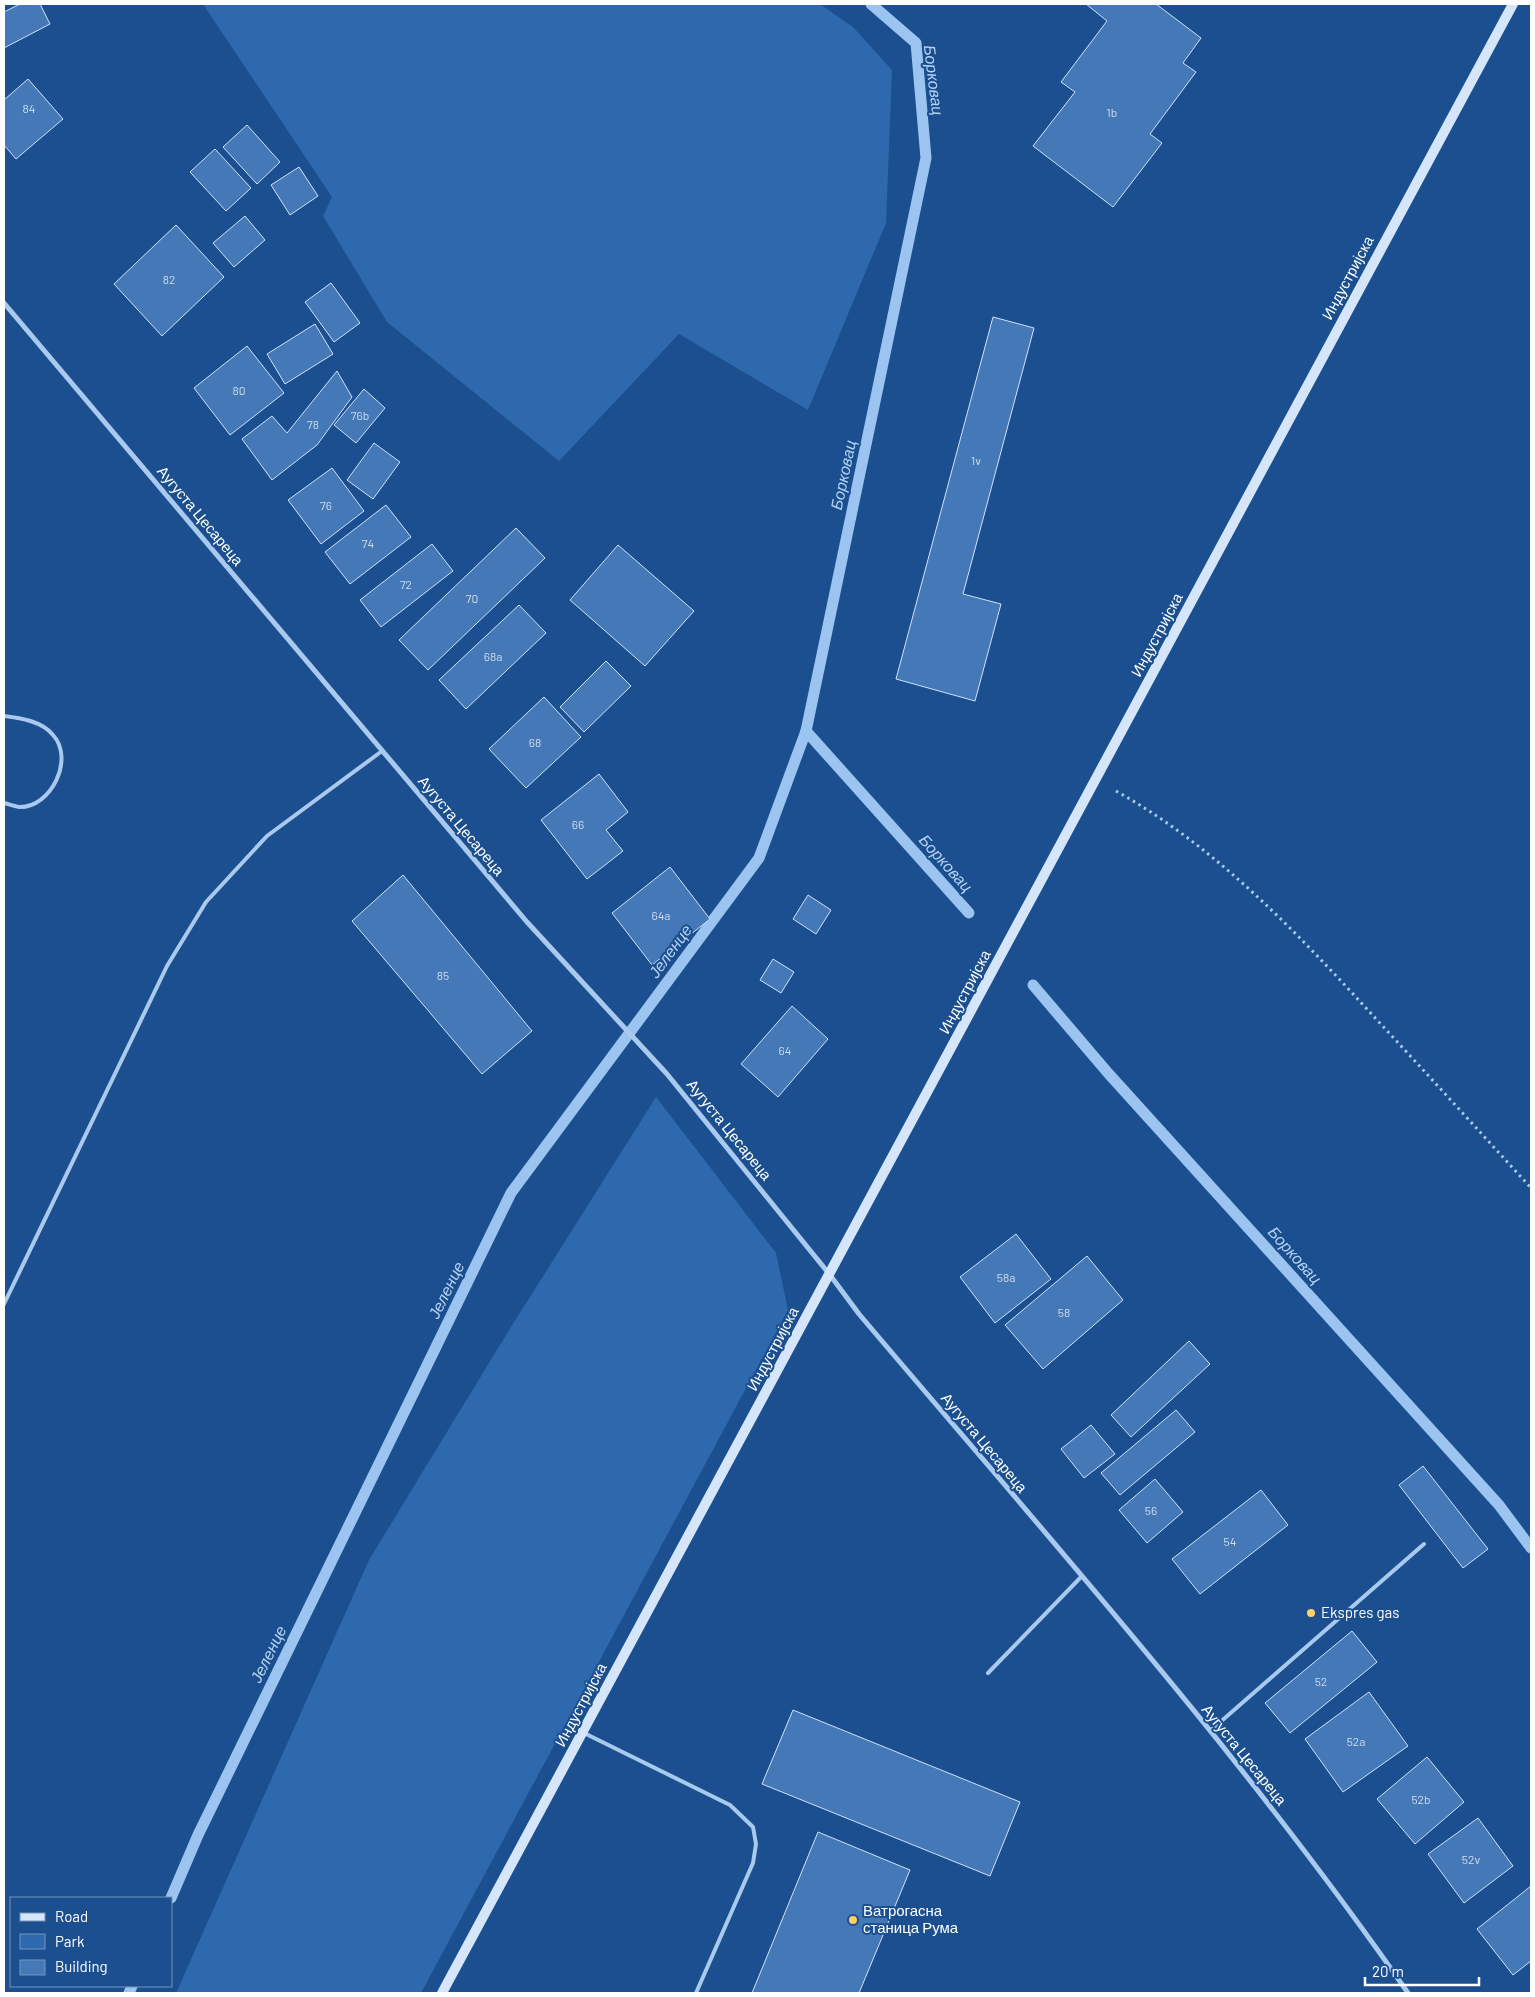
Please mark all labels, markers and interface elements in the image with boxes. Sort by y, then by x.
water label: Борковац [921,44,948,116]
house number: 84 [23,101,35,115]
house number: 1b [1107,105,1117,119]
street label: Индустријска [1318,232,1377,323]
house number: 82 [163,272,175,286]
house number: 80 [232,383,246,397]
house number: 76b [351,408,369,422]
house number: 78 [307,417,319,431]
water label: Борковац [826,438,859,511]
house number: 1v [971,453,981,467]
street label: Аугуста Цесареца [154,462,248,569]
house number: 76 [320,498,332,512]
house number: 74 [362,536,374,550]
house number: 72 [400,577,412,591]
street label: Индустријска [1127,589,1186,680]
house number: 70 [466,591,478,605]
house number: 68a [484,649,502,663]
house number: 68 [529,735,541,749]
street label: Аугуста Цесареца [415,772,509,879]
house number: 66 [572,817,584,831]
water label: Борковац [916,830,977,895]
house number: 64a [652,908,670,922]
water label: Јеленце [643,920,695,982]
street label: Индустријска [935,946,994,1037]
house number: 85 [437,968,449,982]
house number: 64 [779,1043,791,1057]
street label: Аугуста Цесареца [684,1075,776,1184]
water label: Борковац [1265,1222,1326,1287]
water label: Јеленце [423,1258,468,1322]
house number: 58a [997,1270,1015,1284]
street label: Индустријска [743,1303,802,1394]
house number: 58 [1058,1305,1070,1319]
street label: Аугуста Цесареца [938,1389,1032,1496]
house number: 56 [1145,1503,1157,1517]
house number: 54 [1224,1534,1236,1548]
place label: Ekspres gas [1321,1603,1399,1621]
marker: Ekspres gas [1305,1607,1317,1619]
water label: Јеленце [245,1622,290,1686]
street label: Индустријска [551,1659,610,1750]
house number: 52 [1315,1674,1327,1688]
street label: Аугуста Цесареца [1199,1700,1291,1809]
house number: 52a [1347,1734,1365,1748]
house number: 52b [1411,1792,1431,1806]
house number: 52v [1462,1852,1480,1866]
legend [10,1897,172,1987]
place label: Ватрогасна станица Рума [863,1901,959,1936]
text: Road [55,1907,88,1925]
marker: Ватрогасна станица Рума [847,1914,859,1926]
text: Park [55,1932,85,1950]
scale bar [1365,1954,1479,1986]
text: Building [55,1957,108,1975]
text: 20 m [1372,1962,1404,1980]

